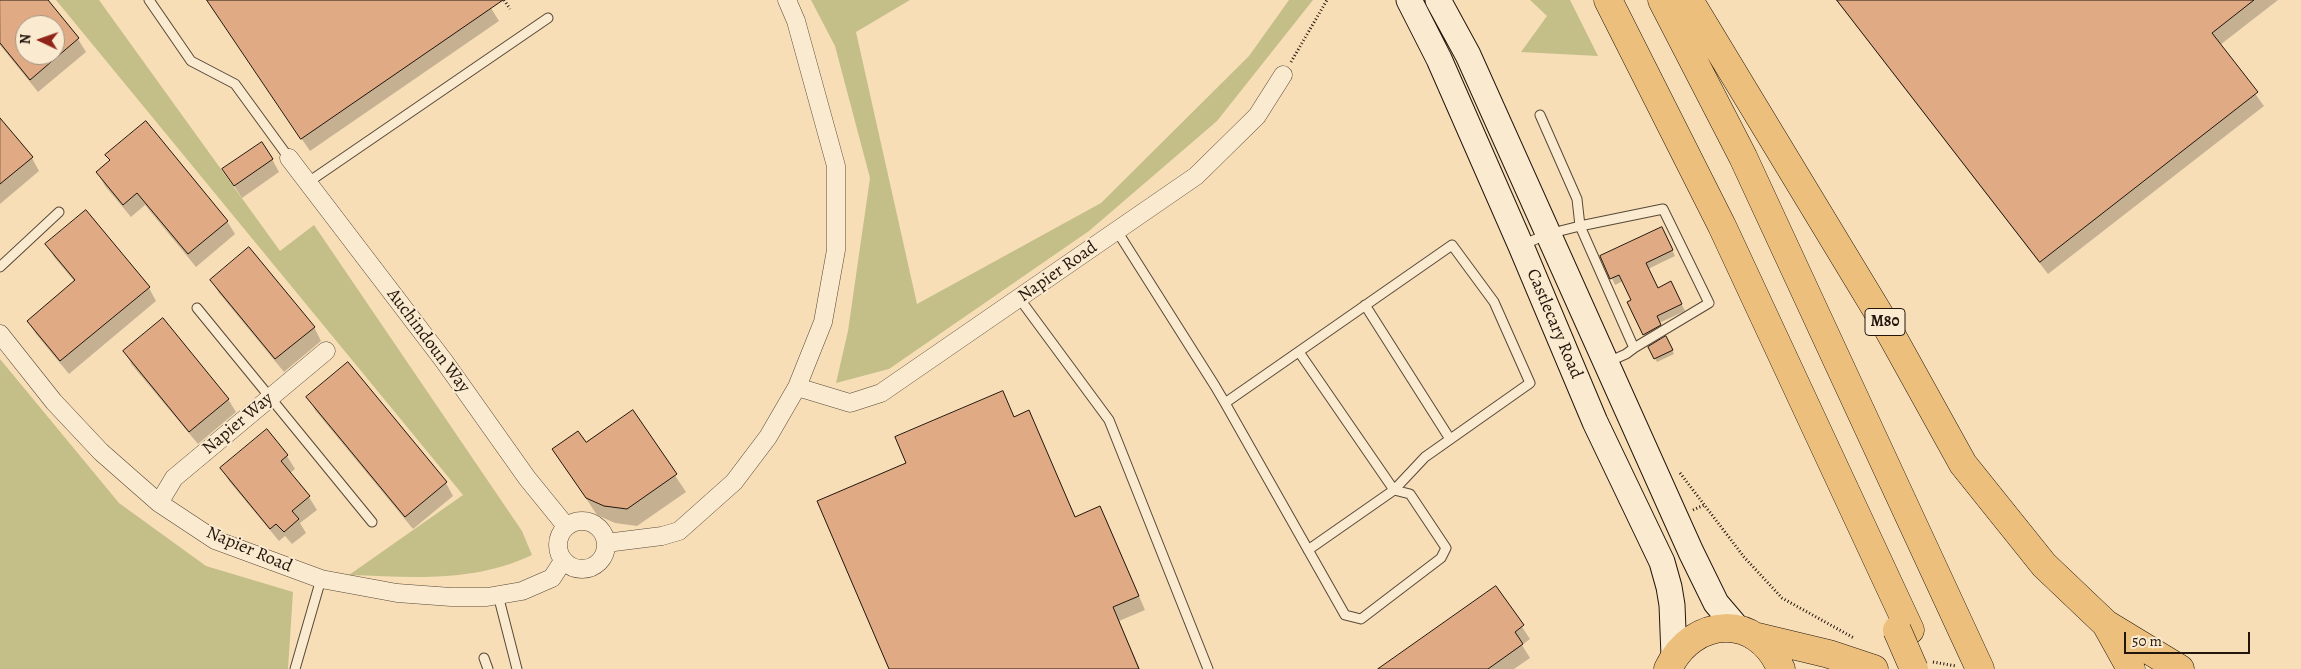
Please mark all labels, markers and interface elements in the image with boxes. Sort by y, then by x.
north arrow [15,15,65,65]
text: N [16,34,35,45]
street label: Napier Road [1014,237,1102,307]
street label: Castlecary Road [1521,266,1587,382]
street label: Auchindoun Way [382,284,474,398]
road number: M80 [1865,308,1905,336]
street label: Napier Way [198,388,278,460]
street label: Napier Road [203,522,295,578]
scale bar [2126,622,2252,654]
text: 50 m [2132,631,2162,651]

